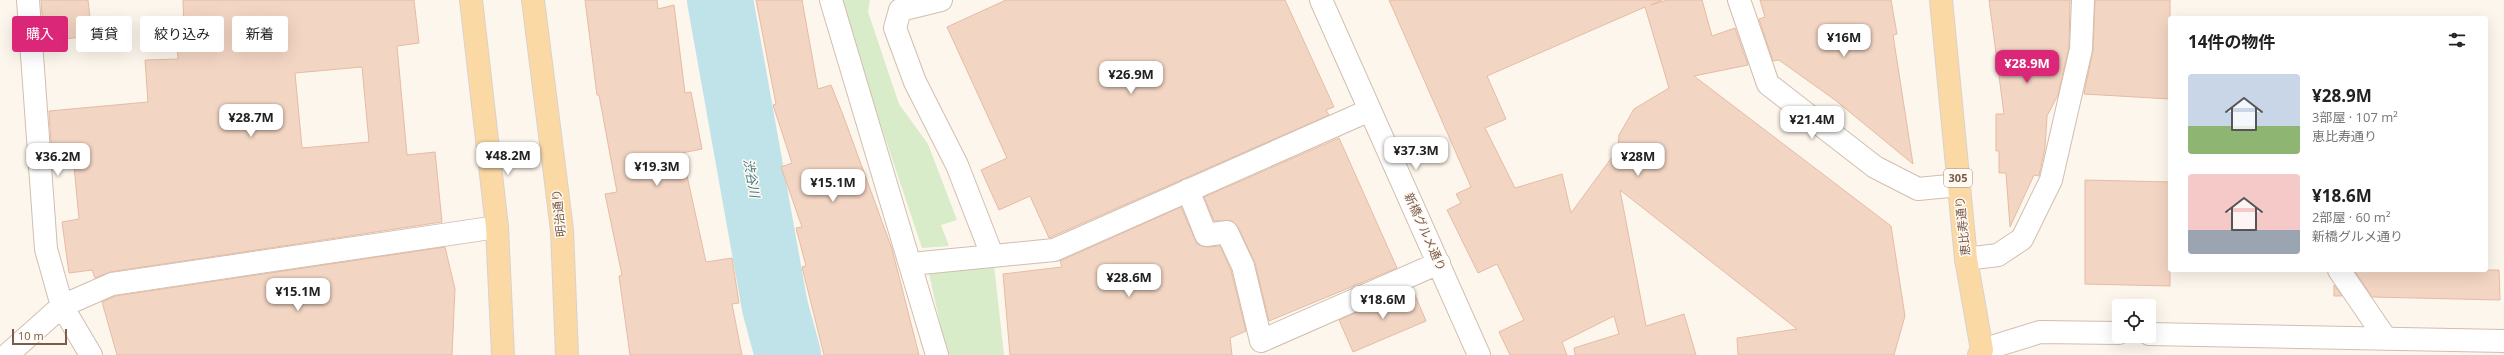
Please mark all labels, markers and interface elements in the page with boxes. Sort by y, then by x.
chip: 購入 [12,16,68,52]
chip: 賃貸 [76,16,132,52]
chip: 絞り込み [140,16,224,52]
chip: 新着 [232,16,288,52]
pin: ¥16M [1820,24,1868,58]
text: ¥16M [1827,28,1861,46]
icon: filters [2446,29,2468,51]
text: 14件の物件 [2188,30,2275,53]
pin: ¥28.9M [1994,50,2060,84]
text: ¥28.9M [2004,54,2050,72]
pin: ¥26.9M [1098,61,1164,95]
text: ¥26.9M [1108,65,1154,83]
text: ¥28.9M [2312,84,2372,107]
icon: home [2220,90,2268,138]
pin: ¥28.7M [218,104,284,138]
pin: ¥21.4M [1779,106,1845,140]
text: ¥28.7M [228,108,274,126]
text: 3部屋 · 107 m² [2312,108,2398,126]
text: ¥21.4M [1789,110,1835,128]
text: 恵比寿通り [2312,127,2377,145]
pin: ¥37.3M [1383,137,1449,171]
text: ¥37.3M [1393,141,1439,159]
pin: ¥48.2M [475,142,541,176]
pin: ¥36.2M [25,143,91,177]
pin: ¥28M [1614,143,1662,177]
text: ¥48.2M [485,146,531,164]
text: ¥36.2M [35,147,81,165]
text: ¥28M [1621,147,1655,165]
pin: ¥19.3M [624,153,690,187]
text: ¥19.3M [634,157,680,175]
water label: 渋谷川 [740,157,765,201]
pin: ¥15.1M [800,169,866,203]
road number: 305 [1944,169,1972,187]
text: ¥15.1M [810,173,856,191]
text: ¥18.6M [2312,184,2372,207]
street label: 明治通り [548,188,569,238]
street label: 新橋グルメ通り [1401,190,1450,274]
icon: home [2220,190,2268,238]
street label: 恵比寿通り [1951,195,1974,257]
text: 2部屋 · 60 m² [2312,208,2390,226]
text: 新橋グルメ通り [2312,227,2403,245]
pin: ¥28.6M [1096,264,1162,298]
text: ¥28.6M [1106,268,1152,286]
pin: ¥15.1M [265,278,331,312]
text: ¥15.1M [275,282,321,300]
pin: ¥18.6M [1350,286,1416,320]
text: ¥18.6M [1360,290,1406,308]
map controls [2112,299,2156,343]
button: locate [2112,299,2156,343]
scale bar [12,327,67,346]
text: 10 m [18,328,44,343]

